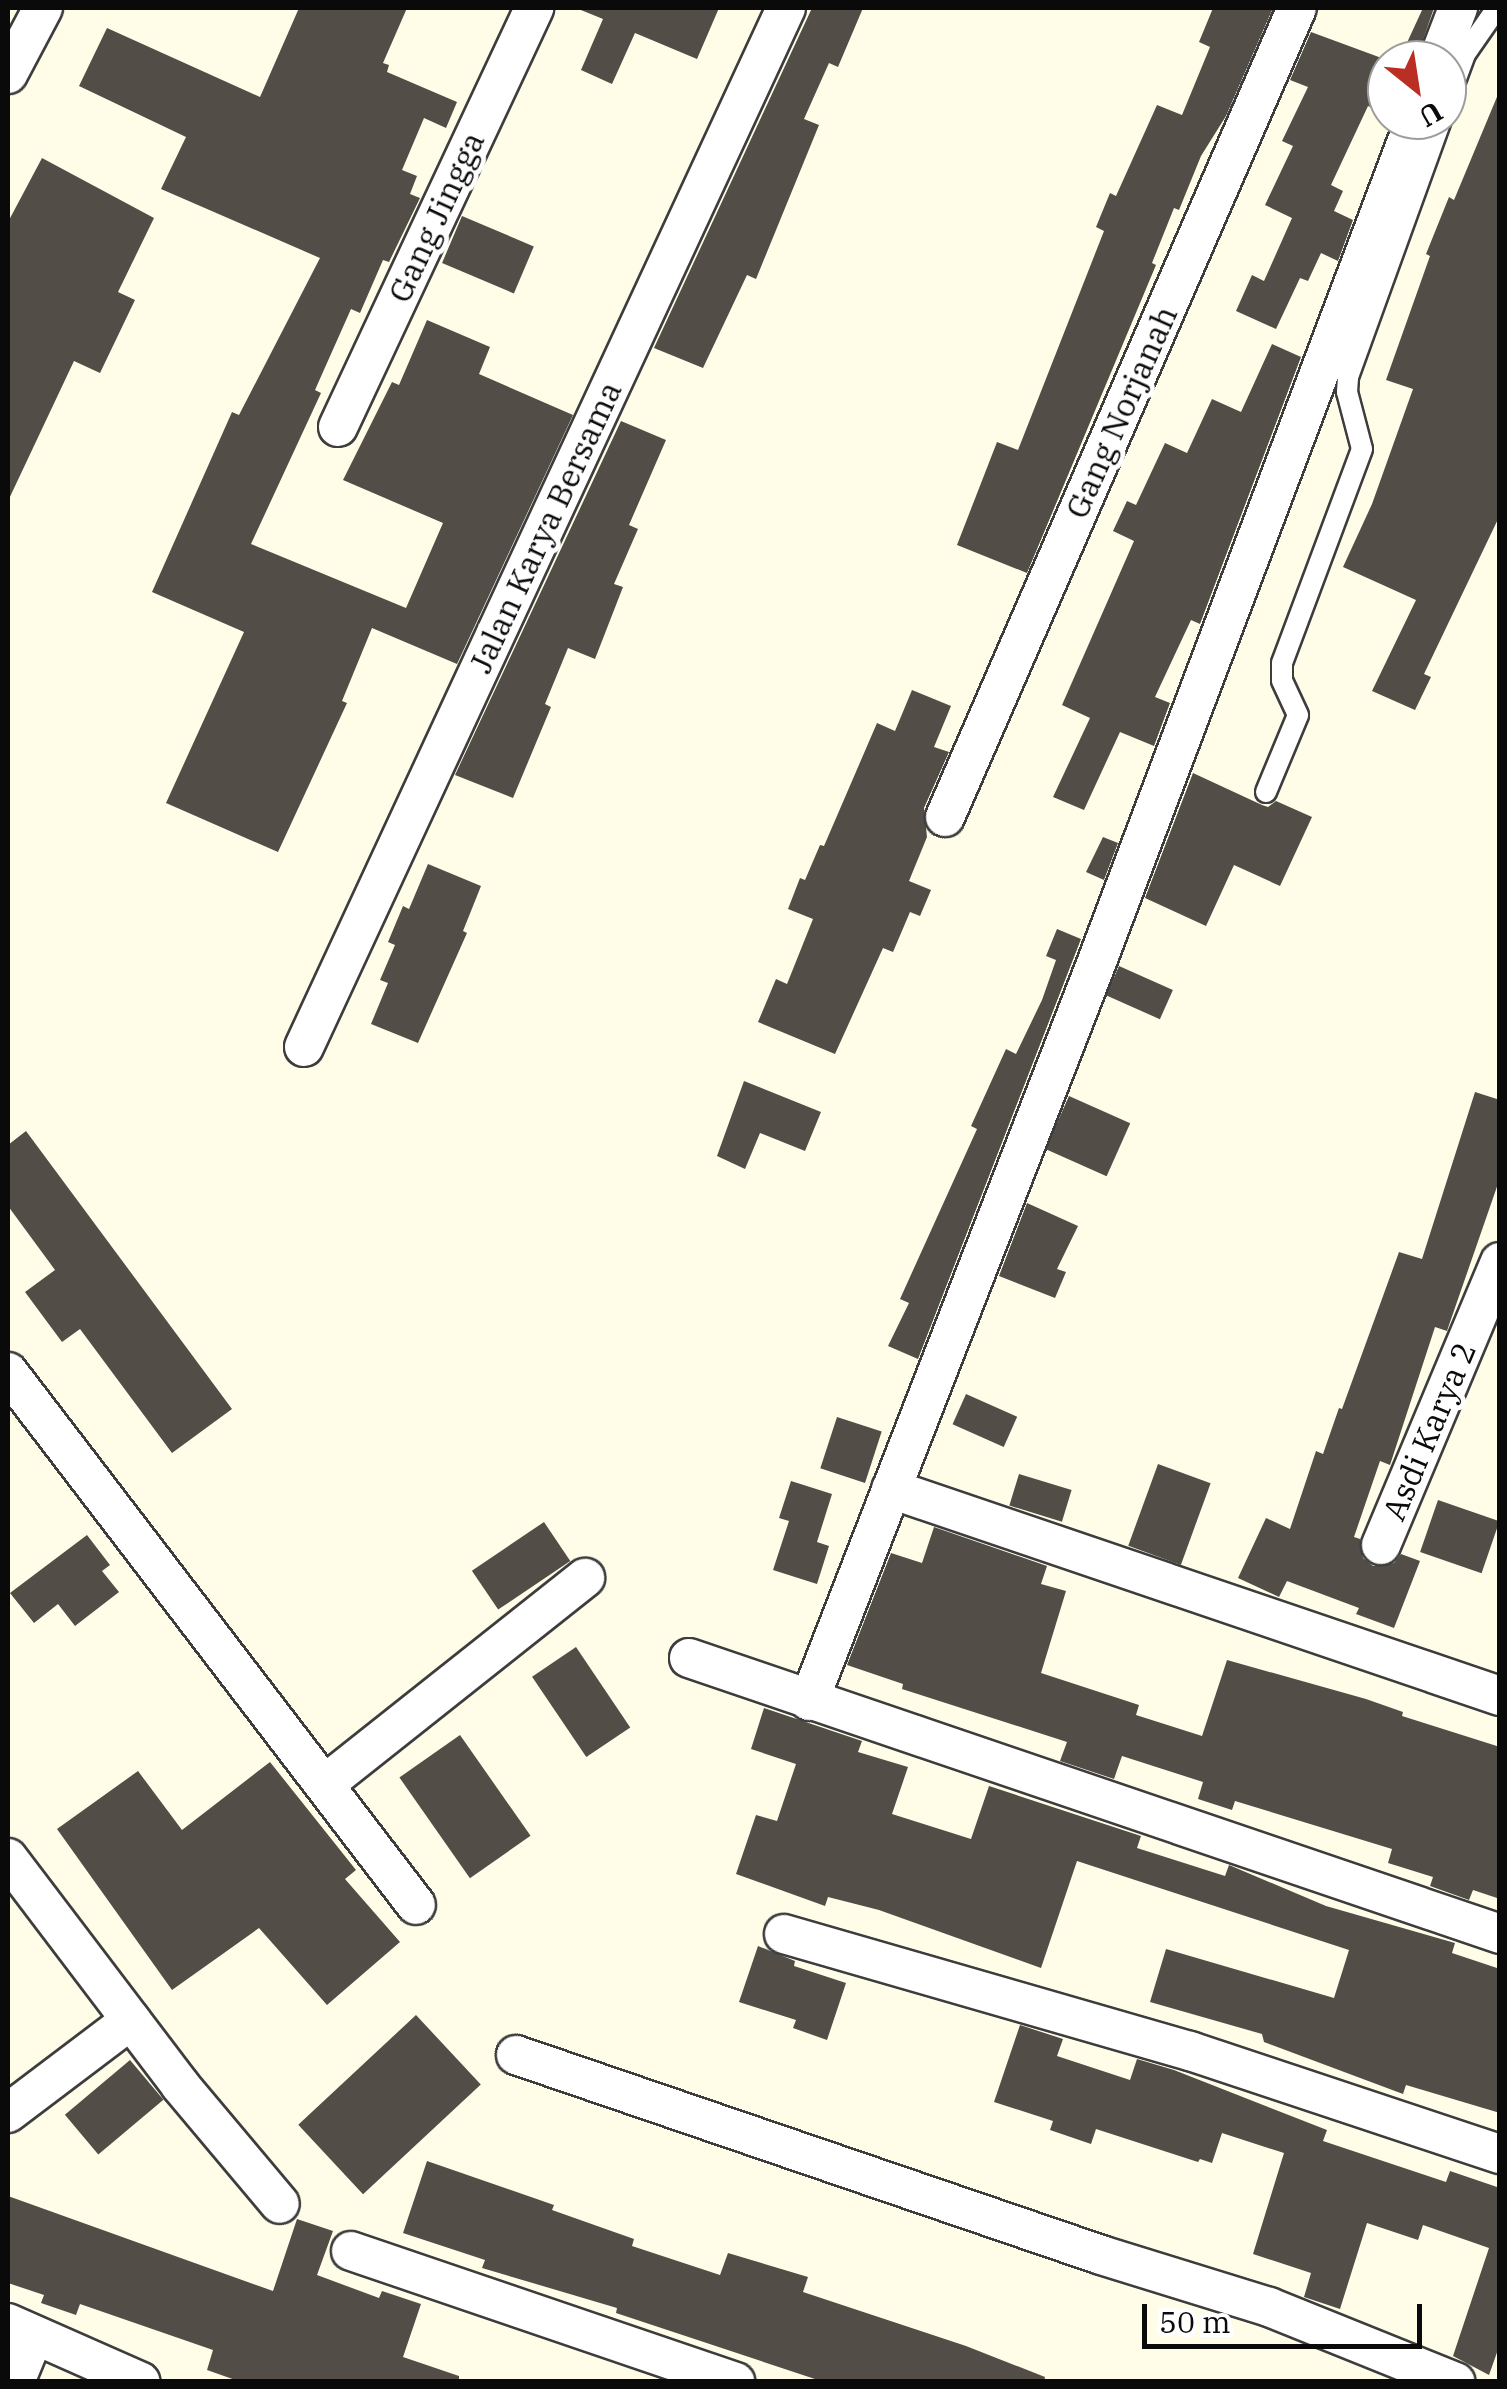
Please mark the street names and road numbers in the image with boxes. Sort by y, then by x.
street label: Gang Jingga [380,126,492,308]
street label: Gang Norjanah [1057,300,1185,524]
street label: Jalan Karya Bersama [461,375,629,679]
street label: Asdi Karya 2 [1374,1336,1484,1526]

